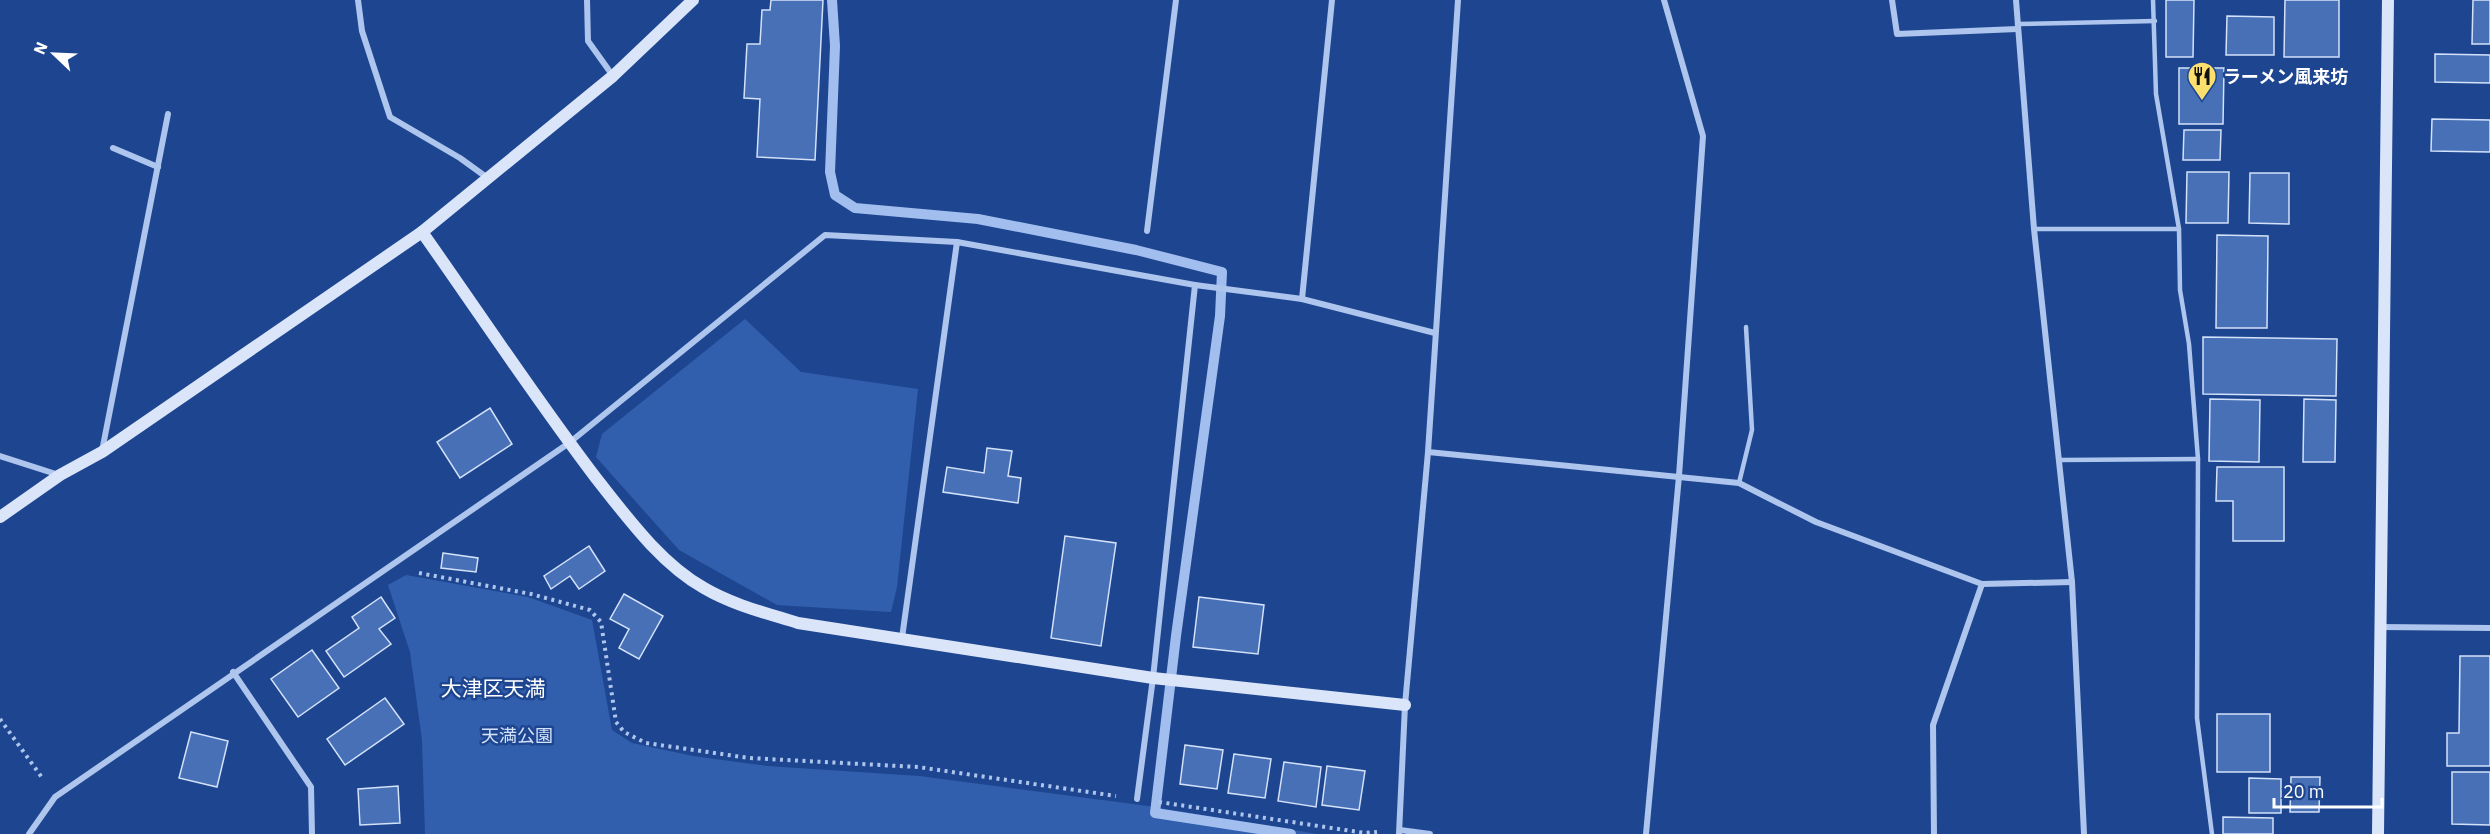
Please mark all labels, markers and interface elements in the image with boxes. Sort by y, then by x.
north arrow [24,24,84,84]
text: N [29,39,52,57]
restaurant icon: ラーメン風来坊 [2186,60,2218,102]
place label: ラーメン風来坊 [2223,65,2348,88]
district label: 大津区天満 [441,674,546,702]
park label: 天満公園 [481,724,553,747]
scale bar [2274,771,2382,809]
text: 20 m [2283,780,2325,803]

